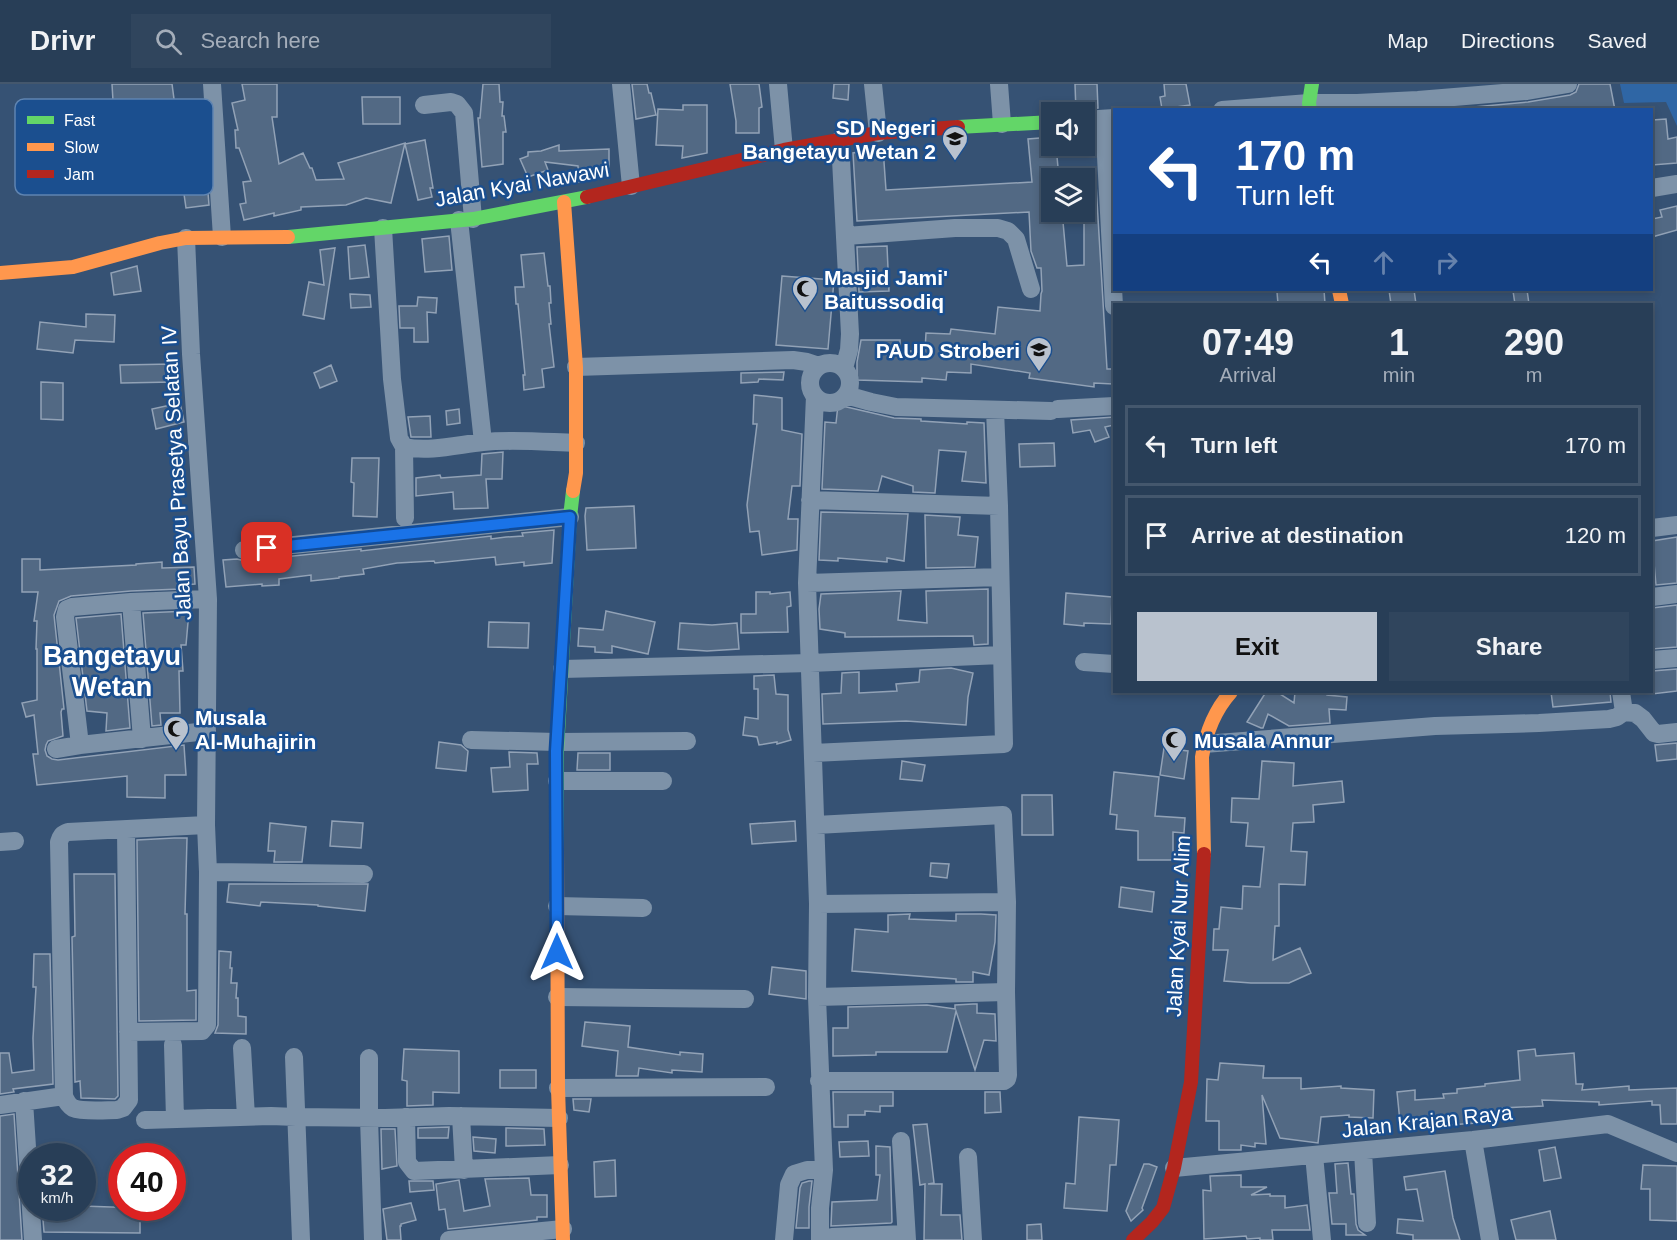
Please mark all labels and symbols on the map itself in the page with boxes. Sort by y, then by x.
legend [15,99,213,195]
text: Fast [64,112,96,129]
place label: SD Negeri Bangetayu Wetan 2 [743,116,936,163]
school or university icon: SD Negeri Bangetayu Wetan 2 [940,124,970,162]
text: Slow [64,139,99,156]
street label: Jalan Kyai Nawawi [433,157,611,211]
text: Jam [64,166,94,183]
place label: Masjid Jami' Baitussodiq [824,266,948,313]
mosque icon: Masjid Jami' Baitussodiq [790,274,820,312]
street label: Jalan Bayu Prasetya Selatan IV [157,325,195,621]
school or university icon: PAUD Stroberi [1024,335,1054,373]
place label: PAUD Stroberi [876,339,1020,362]
pin [241,522,292,573]
district label: Bangetayu Wetan [43,641,181,702]
place label: Musala Al-Muhajirin [195,706,316,753]
mosque icon: Musala Al-Muhajirin [161,714,191,752]
mosque icon: Musala Annur [1159,725,1189,763]
place label: Musala Annur [1194,729,1332,752]
street label: Jalan Kyai Nur Alim [1162,834,1194,1018]
position arrow [525,920,589,984]
street label: Jalan Krajan Raya [1340,1101,1514,1141]
speed limit sign: 40 [108,1143,186,1221]

